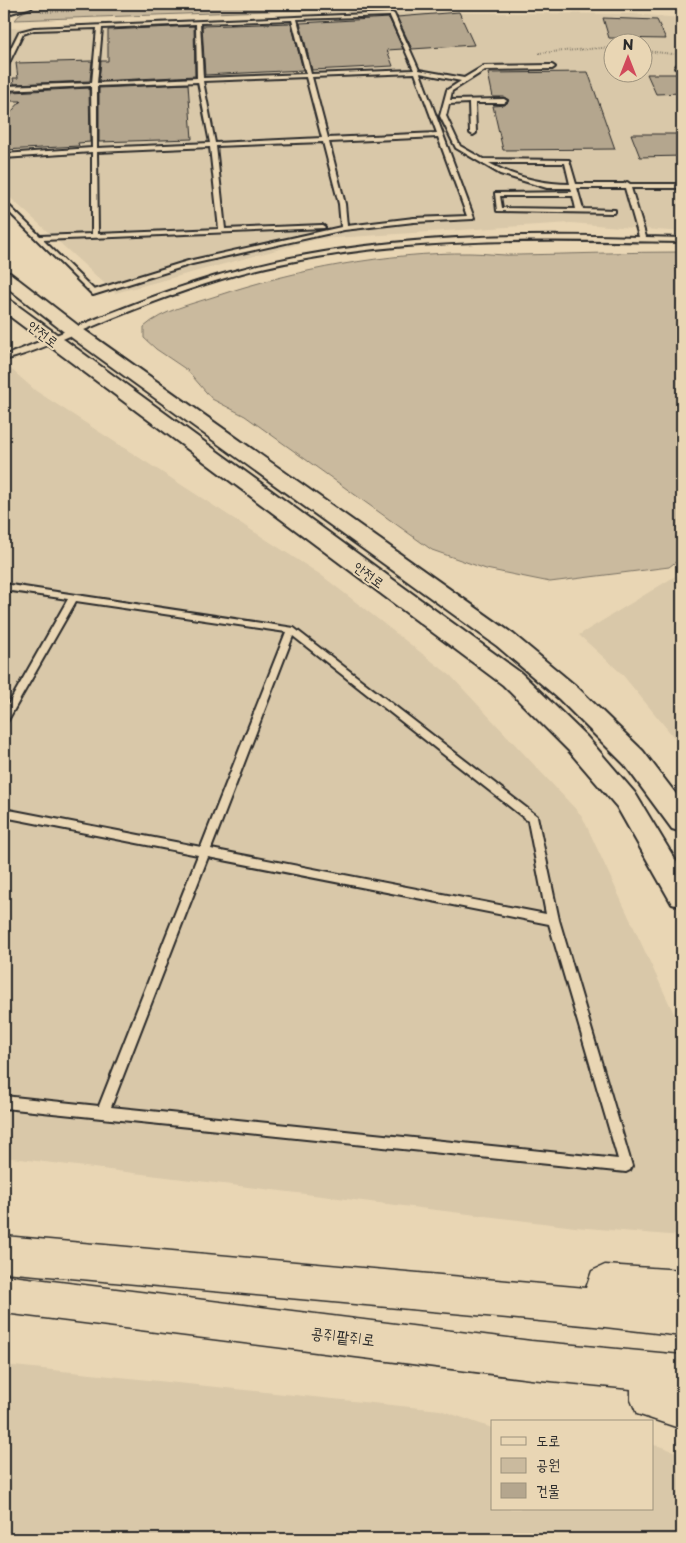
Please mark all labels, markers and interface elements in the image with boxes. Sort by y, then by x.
north arrow [604,32,654,82]
text: N [622,34,634,55]
street label: 안전로 [23,315,63,352]
street label: 안전로 [349,556,389,593]
street label: 콩쥐팥쥐로 [310,1319,377,1351]
legend [491,1420,654,1510]
text: 도로 [536,1428,560,1451]
text: 공원 [536,1452,560,1475]
text: 건물 [536,1478,560,1501]

